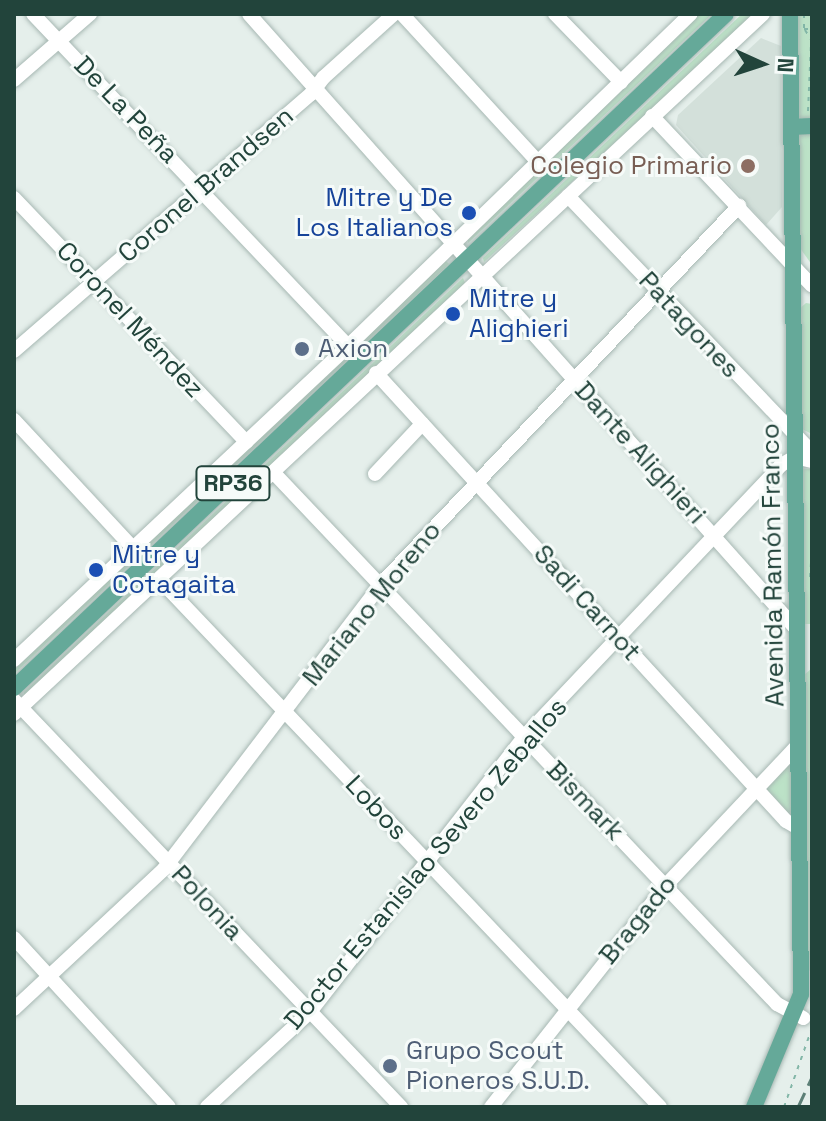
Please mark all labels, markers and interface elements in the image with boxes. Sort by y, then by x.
north arrow [722,24,802,104]
street label: De La Peña [67,50,185,170]
text: N [772,57,800,73]
street label: Coronel Brandsen [112,100,300,270]
place label: Colegio Primario [530,150,732,182]
marker: Colegio Primario [739,157,757,175]
place label: Mitre y De Los Italianos [296,182,453,244]
marker: Mitre y De Los Italianos [460,204,478,222]
street label: Coronel Méndez [50,236,210,404]
street label: Patagones [632,265,746,385]
place label: Mitre y Alighieri [469,283,569,344]
marker: Mitre y Alighieri [444,305,462,323]
place label: Axion [318,333,388,365]
marker: Axion [293,340,311,358]
street label: Dante Alighieri [568,375,712,531]
street label: Avenida Ramón Franco [755,423,791,707]
road number: RP36 [195,463,271,503]
street label: Mariano Moreno [296,515,448,693]
place label: Mitre y Cotagaita [112,539,236,600]
street label: Sadi Carnot [527,539,647,667]
marker: Mitre y Cotagaita [87,561,105,579]
street label: Doctor Estanislao Severo Zeballos [278,692,574,1036]
street label: Bismark [540,755,630,847]
street label: Lobos [338,769,414,847]
street label: Polonia [165,859,249,947]
street label: Bragado [593,869,683,971]
place label: Grupo Scout Pioneros S.U.D. [406,1035,590,1096]
marker: Grupo Scout Pioneros S.U.D. [381,1057,399,1075]

